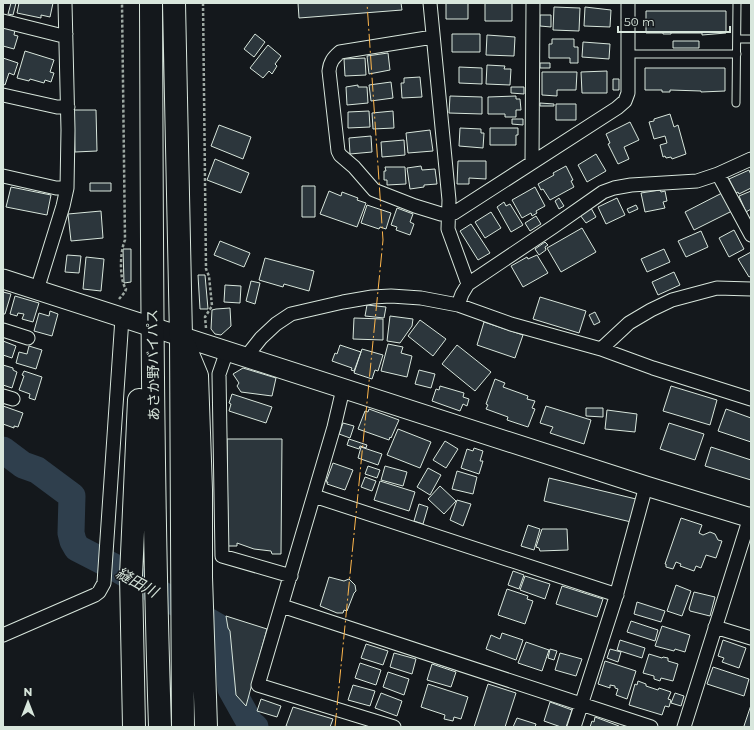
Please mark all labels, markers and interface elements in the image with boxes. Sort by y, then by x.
scale bar [618,8,730,34]
text: 50 m [624,14,655,29]
street label: あさか野バイパス [143,309,163,421]
water label: 縫田川 [113,563,163,602]
north arrow [8,682,48,722]
text: N [24,685,32,699]

